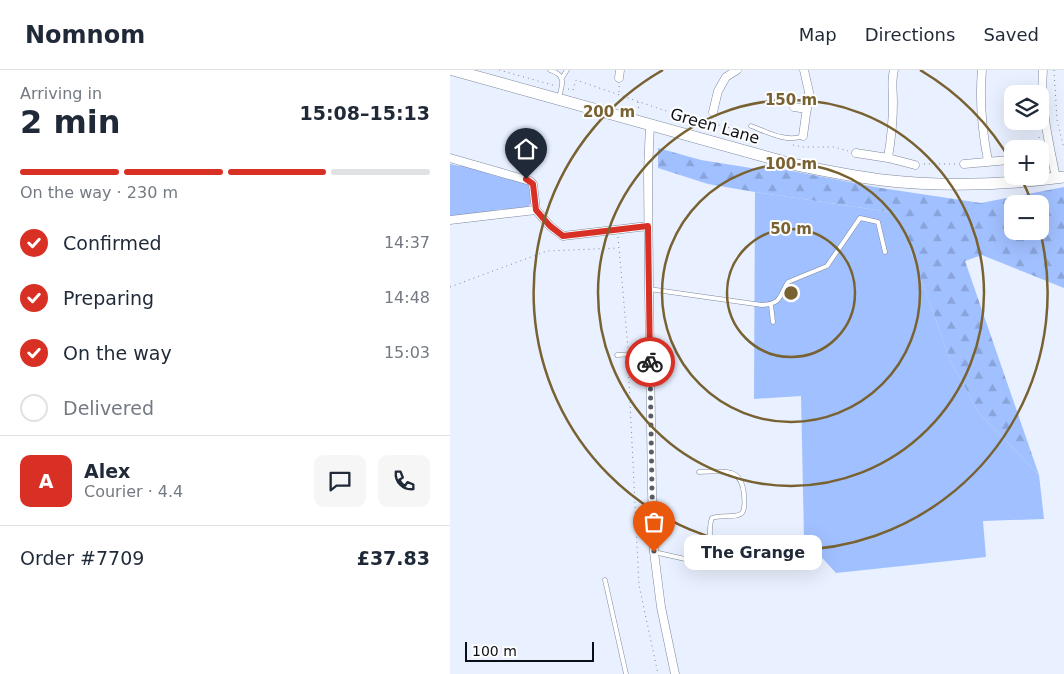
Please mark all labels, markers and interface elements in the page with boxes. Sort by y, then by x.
text: Nomnom [25,21,145,49]
text: Map [799,24,837,45]
text: Directions [865,24,955,45]
text: Saved [983,24,1039,45]
text: Arriving in [20,84,102,103]
map controls [1004,85,1049,240]
button: layers [1004,85,1049,130]
text: 150 m [765,91,817,109]
text: 15:08–15:13 [300,102,430,124]
text: 2 min [20,103,121,141]
text: 200 m [583,103,635,121]
street label: Green Lane [668,104,762,148]
pin [505,128,547,179]
icon: home [512,135,540,163]
button: + [1004,140,1049,185]
text: 100 m [765,155,817,173]
text: On the way · 230 m [20,183,178,202]
button: − [1004,195,1049,240]
text: 50 m [770,220,812,238]
icon: check [20,229,48,257]
text: Confirmed [63,232,162,254]
text: 14:37 [384,233,430,252]
icon: check [20,284,48,312]
centre of rings [782,284,800,302]
text: Preparing [63,287,154,309]
text: 14:48 [384,288,430,307]
courier [625,337,675,387]
icon: check [20,339,48,367]
text: On the way [63,342,172,364]
text: 15:03 [384,343,430,362]
icon: bike [636,348,664,376]
text: Delivered [63,397,154,419]
button: chat [314,455,366,507]
button: phone [378,455,430,507]
text: Alex [84,460,130,482]
text: A [39,470,53,492]
text: Courier · 4.4 [84,482,183,501]
pin [633,501,675,552]
icon: bag [640,508,668,536]
callout: The Grange [684,534,822,570]
text: The Grange [701,543,805,562]
text: Order #7709 [20,547,144,569]
text: £37.83 [357,547,430,569]
scale bar [465,639,594,662]
text: 100 m [472,643,517,659]

